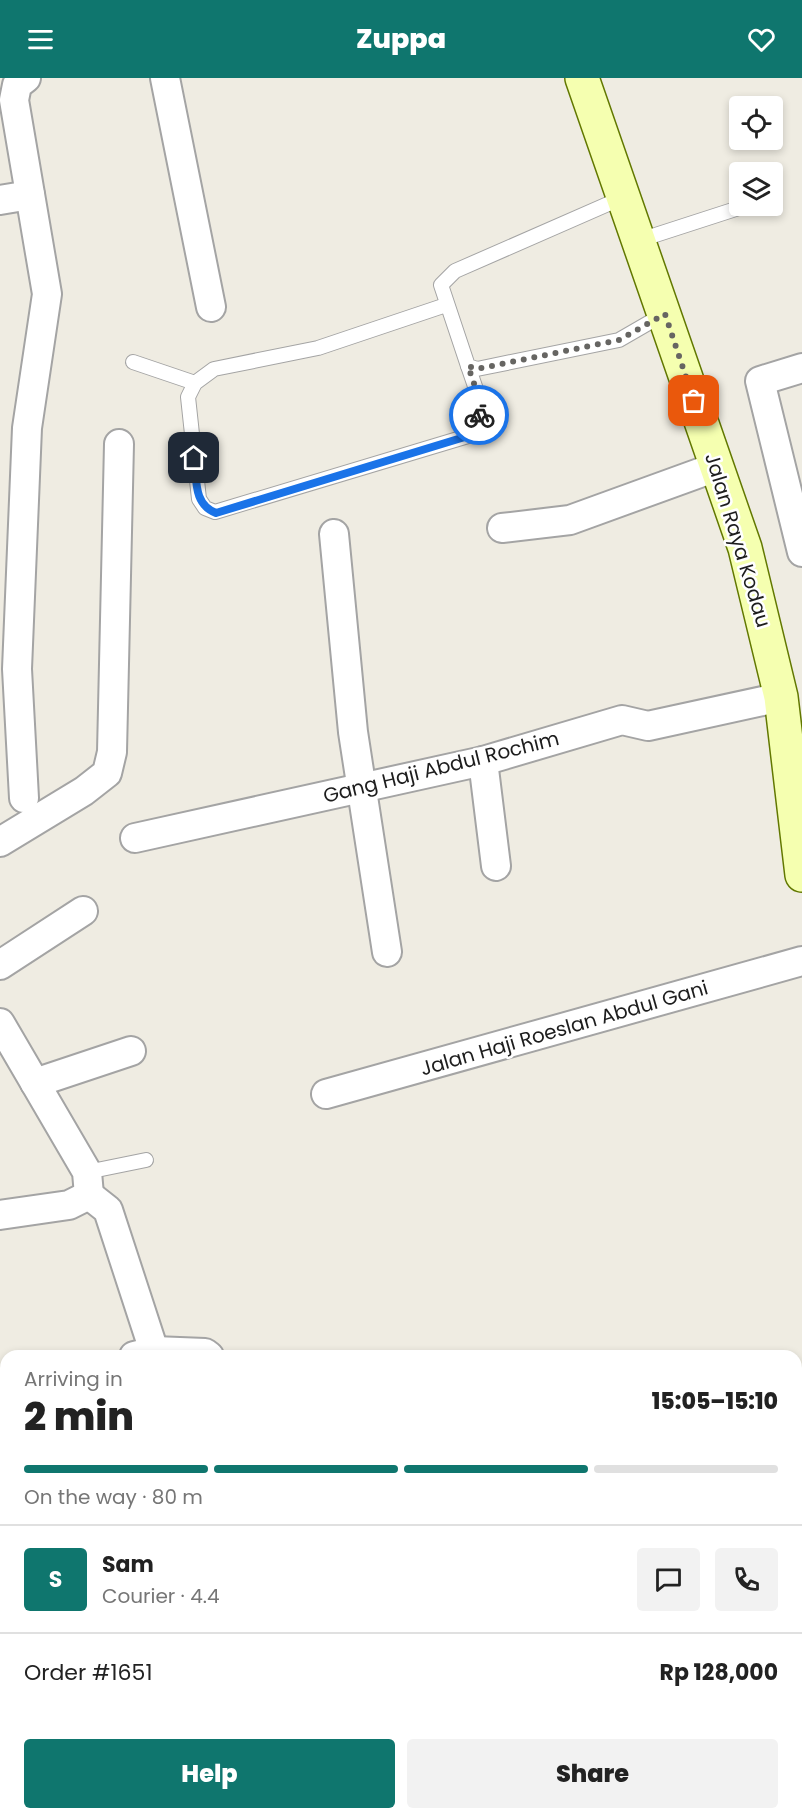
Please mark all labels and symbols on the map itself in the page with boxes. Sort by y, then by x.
pin [668,375,719,426]
courier [449,385,509,445]
pin [168,432,219,483]
street label: Jalan Raya Kodau [698,449,778,631]
street label: Gang Haji Abdul Rochim [320,724,562,810]
street label: Jalan Haji Roeslan Abdul Gani [417,973,711,1083]

